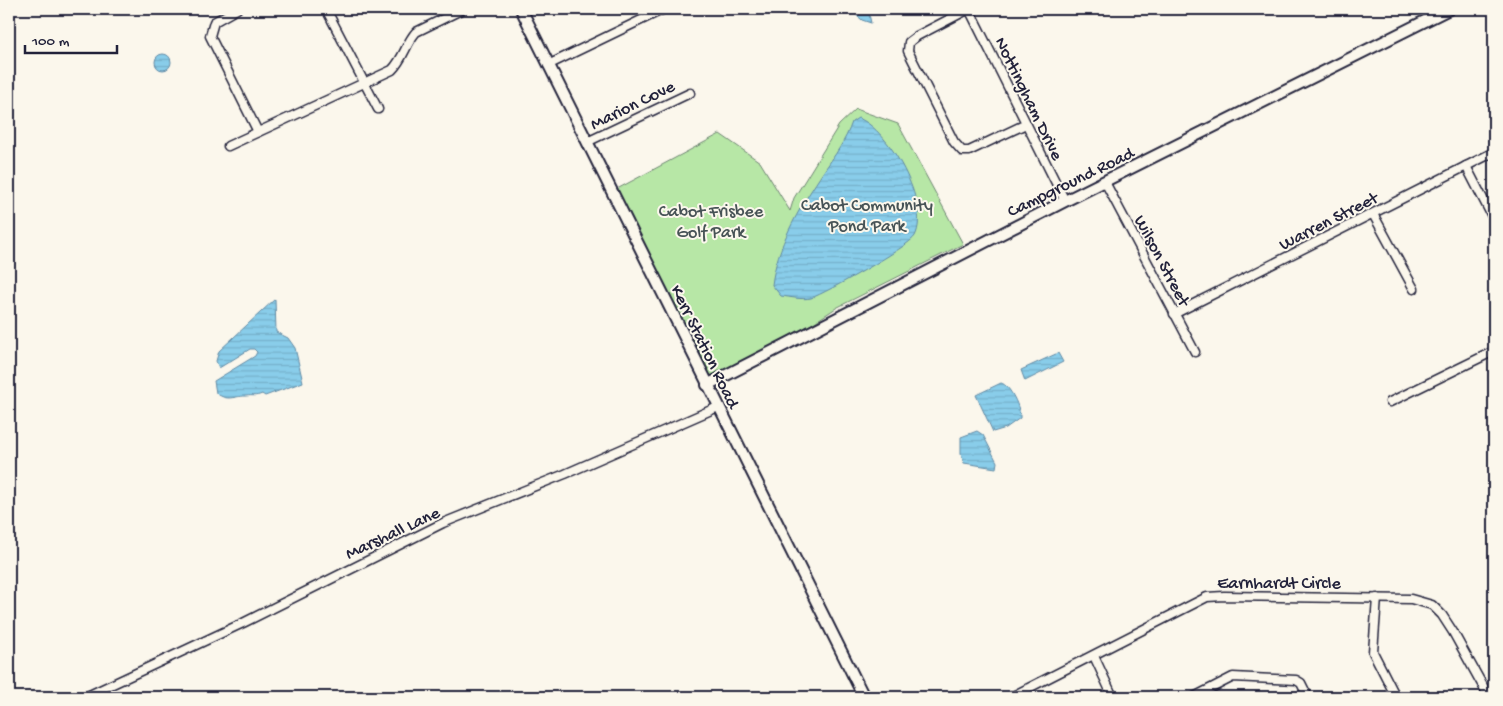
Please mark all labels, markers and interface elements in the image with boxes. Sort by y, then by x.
scale bar [25,22,118,54]
text: 100 m [31,33,70,51]
street label: Nottingham Drive [989,34,1067,165]
street label: Marion Cove [587,77,679,136]
street label: Campground Road [1004,143,1139,223]
street label: Warren Street [1276,188,1384,256]
park label: Cabot Community Pond Park [801,196,933,238]
park label: Cabot Frisbee Golf Park [659,202,764,244]
street label: Wilson Street [1128,212,1194,312]
street label: Kerr Station Road [665,282,743,414]
street label: Marshall Lane [343,503,444,565]
street label: Earnhardt Circle [1217,574,1342,595]

